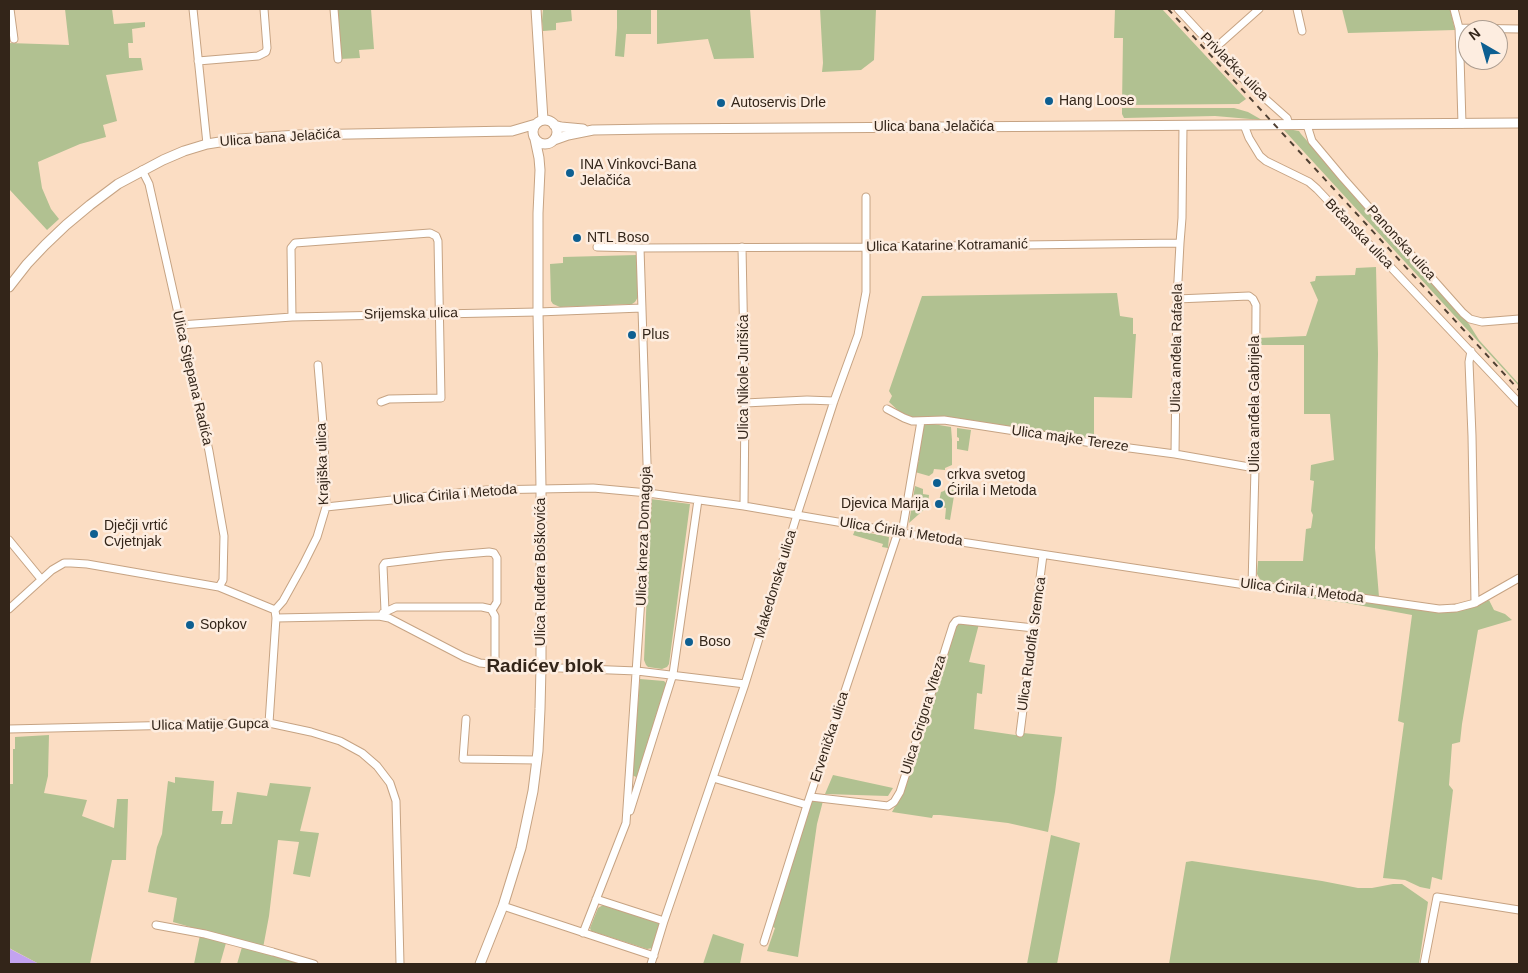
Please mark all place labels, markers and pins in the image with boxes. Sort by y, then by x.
place label: Hang Loose [1059,93,1135,109]
place label: Autoservis Drle [731,95,826,111]
marker: Hang Loose [1043,95,1055,107]
marker: Autoservis Drle [715,97,727,109]
place label: INA Vinkovci-Bana Jelačića [580,157,696,190]
marker: INA Vinkovci-Bana Jelačića [564,167,576,179]
place label: NTL Boso [587,230,649,246]
marker: NTL Boso [571,232,583,244]
place label: Plus [642,327,669,343]
marker: Plus [626,329,638,341]
place label: crkva svetog Ćirila i Metoda [947,467,1036,500]
marker: crkva svetog Ćirila i Metoda [931,477,943,489]
place label: Djevica Marija [841,496,929,512]
marker: Djevica Marija [933,498,945,510]
place label: Dječji vrtić Cvjetnjak [104,518,168,550]
marker: Dječji vrtić Cvjetnjak [88,528,100,540]
place label: Sopkov [200,617,247,633]
marker: Sopkov [184,619,196,631]
place label: Boso [699,634,731,650]
marker: Boso [683,636,695,648]

